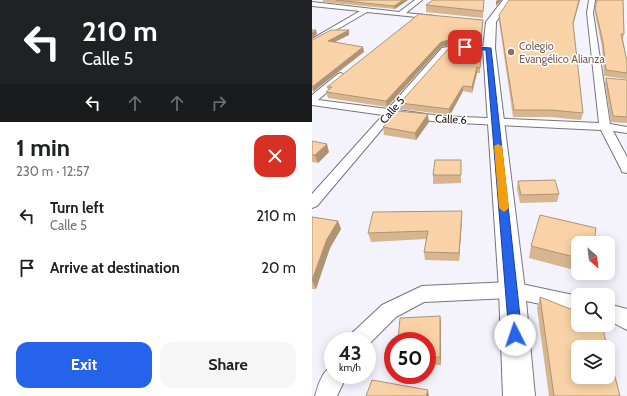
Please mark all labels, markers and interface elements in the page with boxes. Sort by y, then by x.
text: 210 m [82,14,158,48]
icon: left [16,16,68,68]
pin [448,30,482,64]
icon: arrive [454,36,476,58]
place label: Colegio Evangélico Alianza [519,39,605,66]
marker: Colegio Evangélico Alianza [506,47,516,57]
text: Calle 5 [82,48,133,70]
icon: left [82,92,104,114]
icon: ahead [124,92,146,114]
icon: ahead [166,92,188,114]
icon: right [208,92,230,114]
street label: Calle 5 [376,94,408,126]
street label: Calle 6 [435,111,467,127]
text: 1 min [16,133,70,162]
button: close [254,135,296,177]
text: 230 m · 12:57 [16,163,90,179]
text: Turn left [50,199,104,217]
icon: left [16,205,38,227]
text: 210 m [256,207,296,225]
text: Calle 5 [50,217,87,233]
north arrow [571,236,615,280]
map controls [571,236,615,384]
icon: arrive [16,257,38,279]
text: Arrive at destination [50,259,180,277]
text: 20 m [261,259,296,277]
button: search [571,288,615,332]
position arrow [494,314,536,356]
speed limit sign: 50 [384,332,436,384]
button: layers [571,340,615,384]
text: 43 [338,341,362,365]
button: Exit [16,342,152,388]
button: Share [160,342,296,388]
text: km/h [339,361,361,374]

